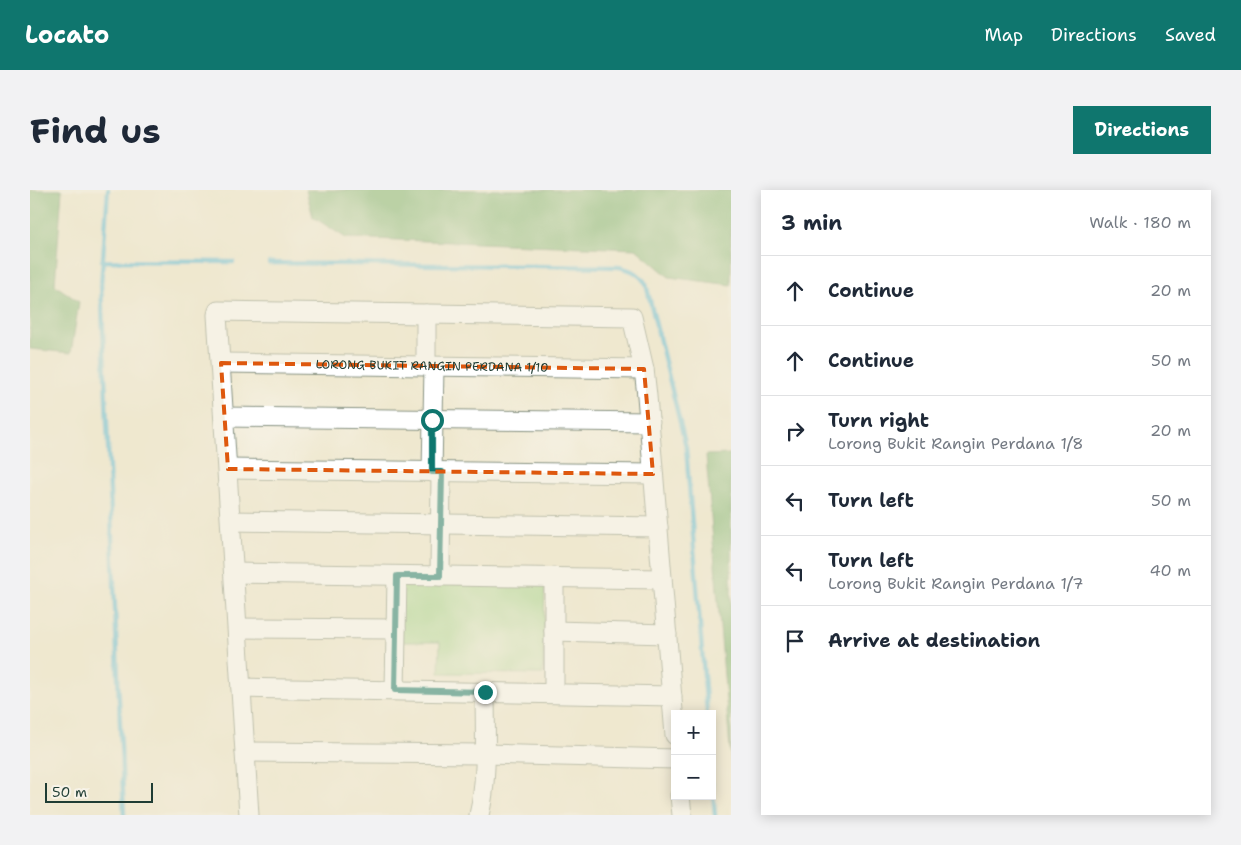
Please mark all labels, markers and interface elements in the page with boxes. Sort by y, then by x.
text: Locato [25,19,109,51]
text: Map [985,23,1023,47]
text: Directions [1051,23,1137,47]
text: Saved [1165,23,1216,47]
button: Directions [1073,106,1211,154]
text: Find us [30,107,161,154]
text: 3 min [781,209,842,237]
text: Walk · 180 m [1089,212,1191,233]
icon: ahead [781,277,809,305]
text: Continue [828,278,914,303]
text: 20 m [1150,280,1191,301]
icon: ahead [781,347,809,375]
text: Continue [828,348,914,373]
text: 50 m [1151,350,1191,371]
street label: LORONG BUKIT RANGIN PERDANA 1/10 [315,356,549,376]
text: Turn right [828,408,929,433]
route start [421,409,444,432]
icon: right [781,417,809,445]
text: 20 m [1150,420,1191,441]
text: Lorong Bukit Rangin Perdana 1/8 [828,433,1084,454]
icon: left [781,487,809,515]
text: Turn left [828,488,914,513]
text: 50 m [1151,490,1191,511]
text: Turn left [828,548,914,573]
icon: left [781,557,809,585]
text: 40 m [1149,560,1191,581]
text: Lorong Bukit Rangin Perdana 1/7 [828,573,1084,594]
icon: arrive [781,627,809,655]
text: Arrive at destination [828,628,1040,653]
route end [474,681,497,704]
map controls [671,710,716,800]
button: + [671,710,716,755]
button: − [671,755,716,800]
scale bar [45,780,152,803]
text: 50 m [52,783,87,801]

